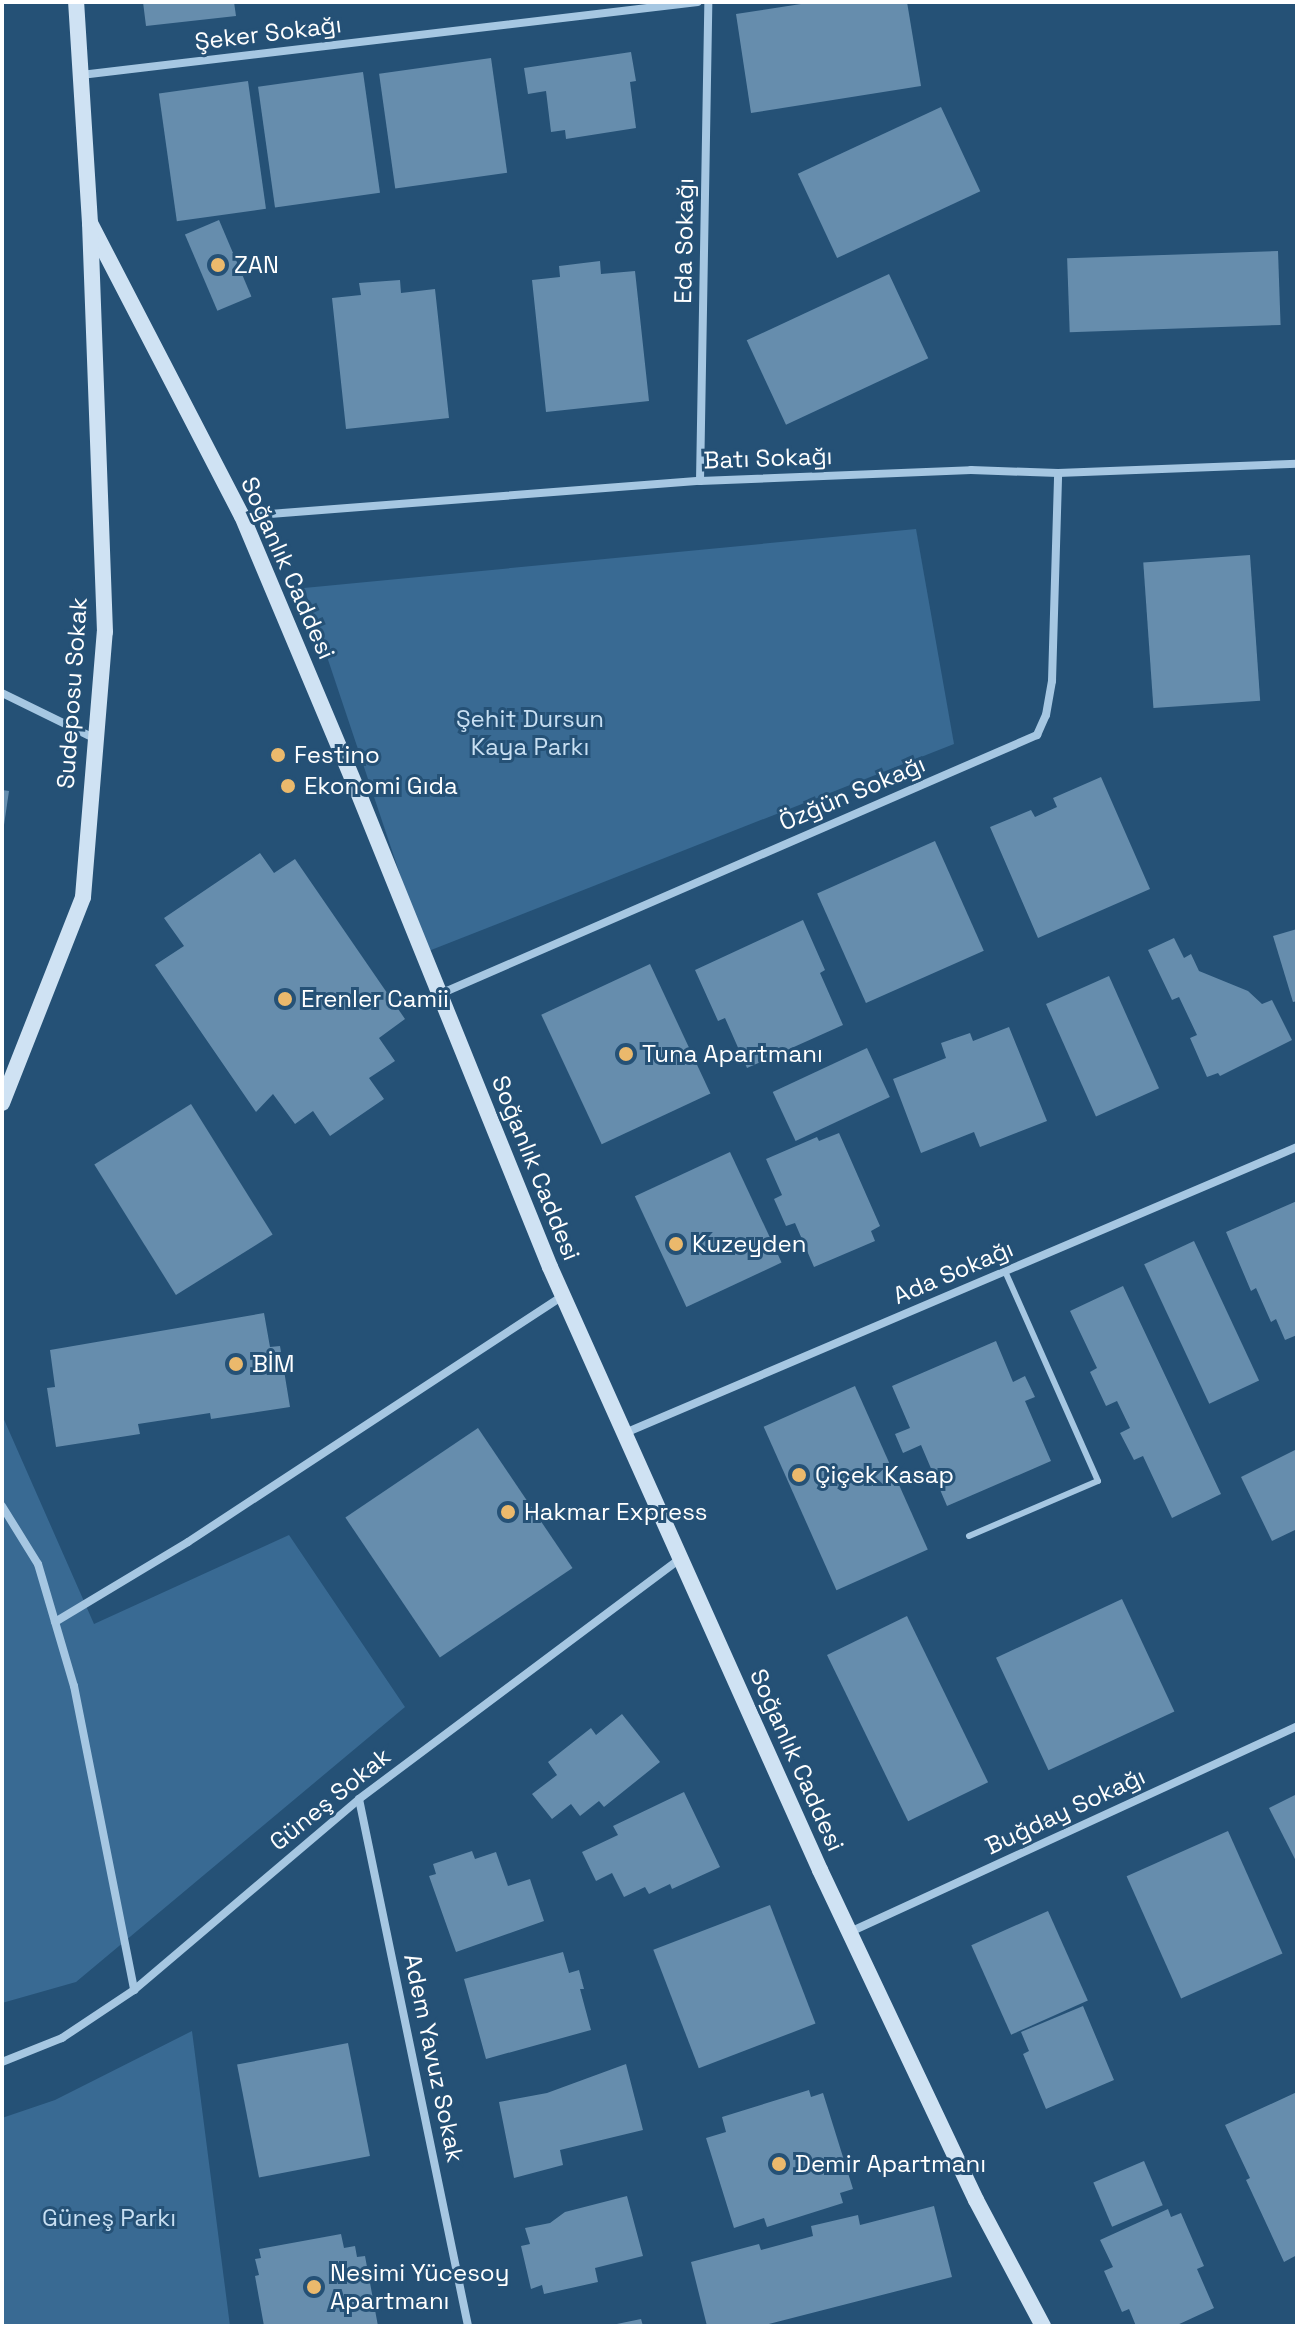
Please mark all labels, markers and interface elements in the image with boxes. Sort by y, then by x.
street label: Şeker Sokağı [193,10,343,56]
street label: Eda Sokağı [669,178,699,304]
place label: ZAN [234,251,279,279]
marker: ZAN [209,256,227,274]
street label: Batı Sokağı [703,441,833,475]
street label: Soğanlık Caddesi [235,472,341,664]
street label: Sudeposu Sokak [51,596,93,790]
park label: Şehit Dursun Kaya Parkı [456,705,604,761]
place label: Festino [294,741,380,769]
marker: Festino [269,746,287,764]
street label: Özğün Sokağı [775,749,929,837]
place label: Ekonomi Gıda [304,772,458,800]
marker: Ekonomi Gıda [279,777,297,795]
place label: Erenler Camii [301,985,449,1013]
marker: Erenler Camii [276,990,294,1008]
place label: Tuna Apartmanı [642,1040,823,1068]
marker: Tuna Apartmanı [617,1045,635,1063]
street label: Soğanlık Caddesi [486,1071,586,1265]
place label: Kuzeyden [692,1230,806,1258]
street label: Ada Sokağı [889,1234,1017,1310]
marker: Kuzeyden [667,1235,685,1253]
place label: BİM [252,1350,294,1378]
marker: BİM [227,1355,245,1373]
place label: Çiçek Kasap [815,1461,954,1489]
marker: Çiçek Kasap [790,1466,808,1484]
place label: Hakmar Express [524,1498,707,1526]
marker: Hakmar Express [499,1503,517,1521]
street label: Soğanlık Caddesi [744,1664,850,1856]
street label: Güneş Sokak [264,1742,396,1856]
street label: Buğday Sokağı [981,1761,1149,1861]
street label: Adem Yavuz Sokak [398,1951,470,2165]
place label: Demir Apartmanı [795,2150,986,2178]
marker: Demir Apartmanı [770,2155,788,2173]
park label: Güneş Parkı [42,2204,176,2232]
place label: Nesimi Yücesoy Apartmanı [330,2259,510,2315]
marker: Nesimi Yücesoy Apartmanı [305,2278,323,2296]

